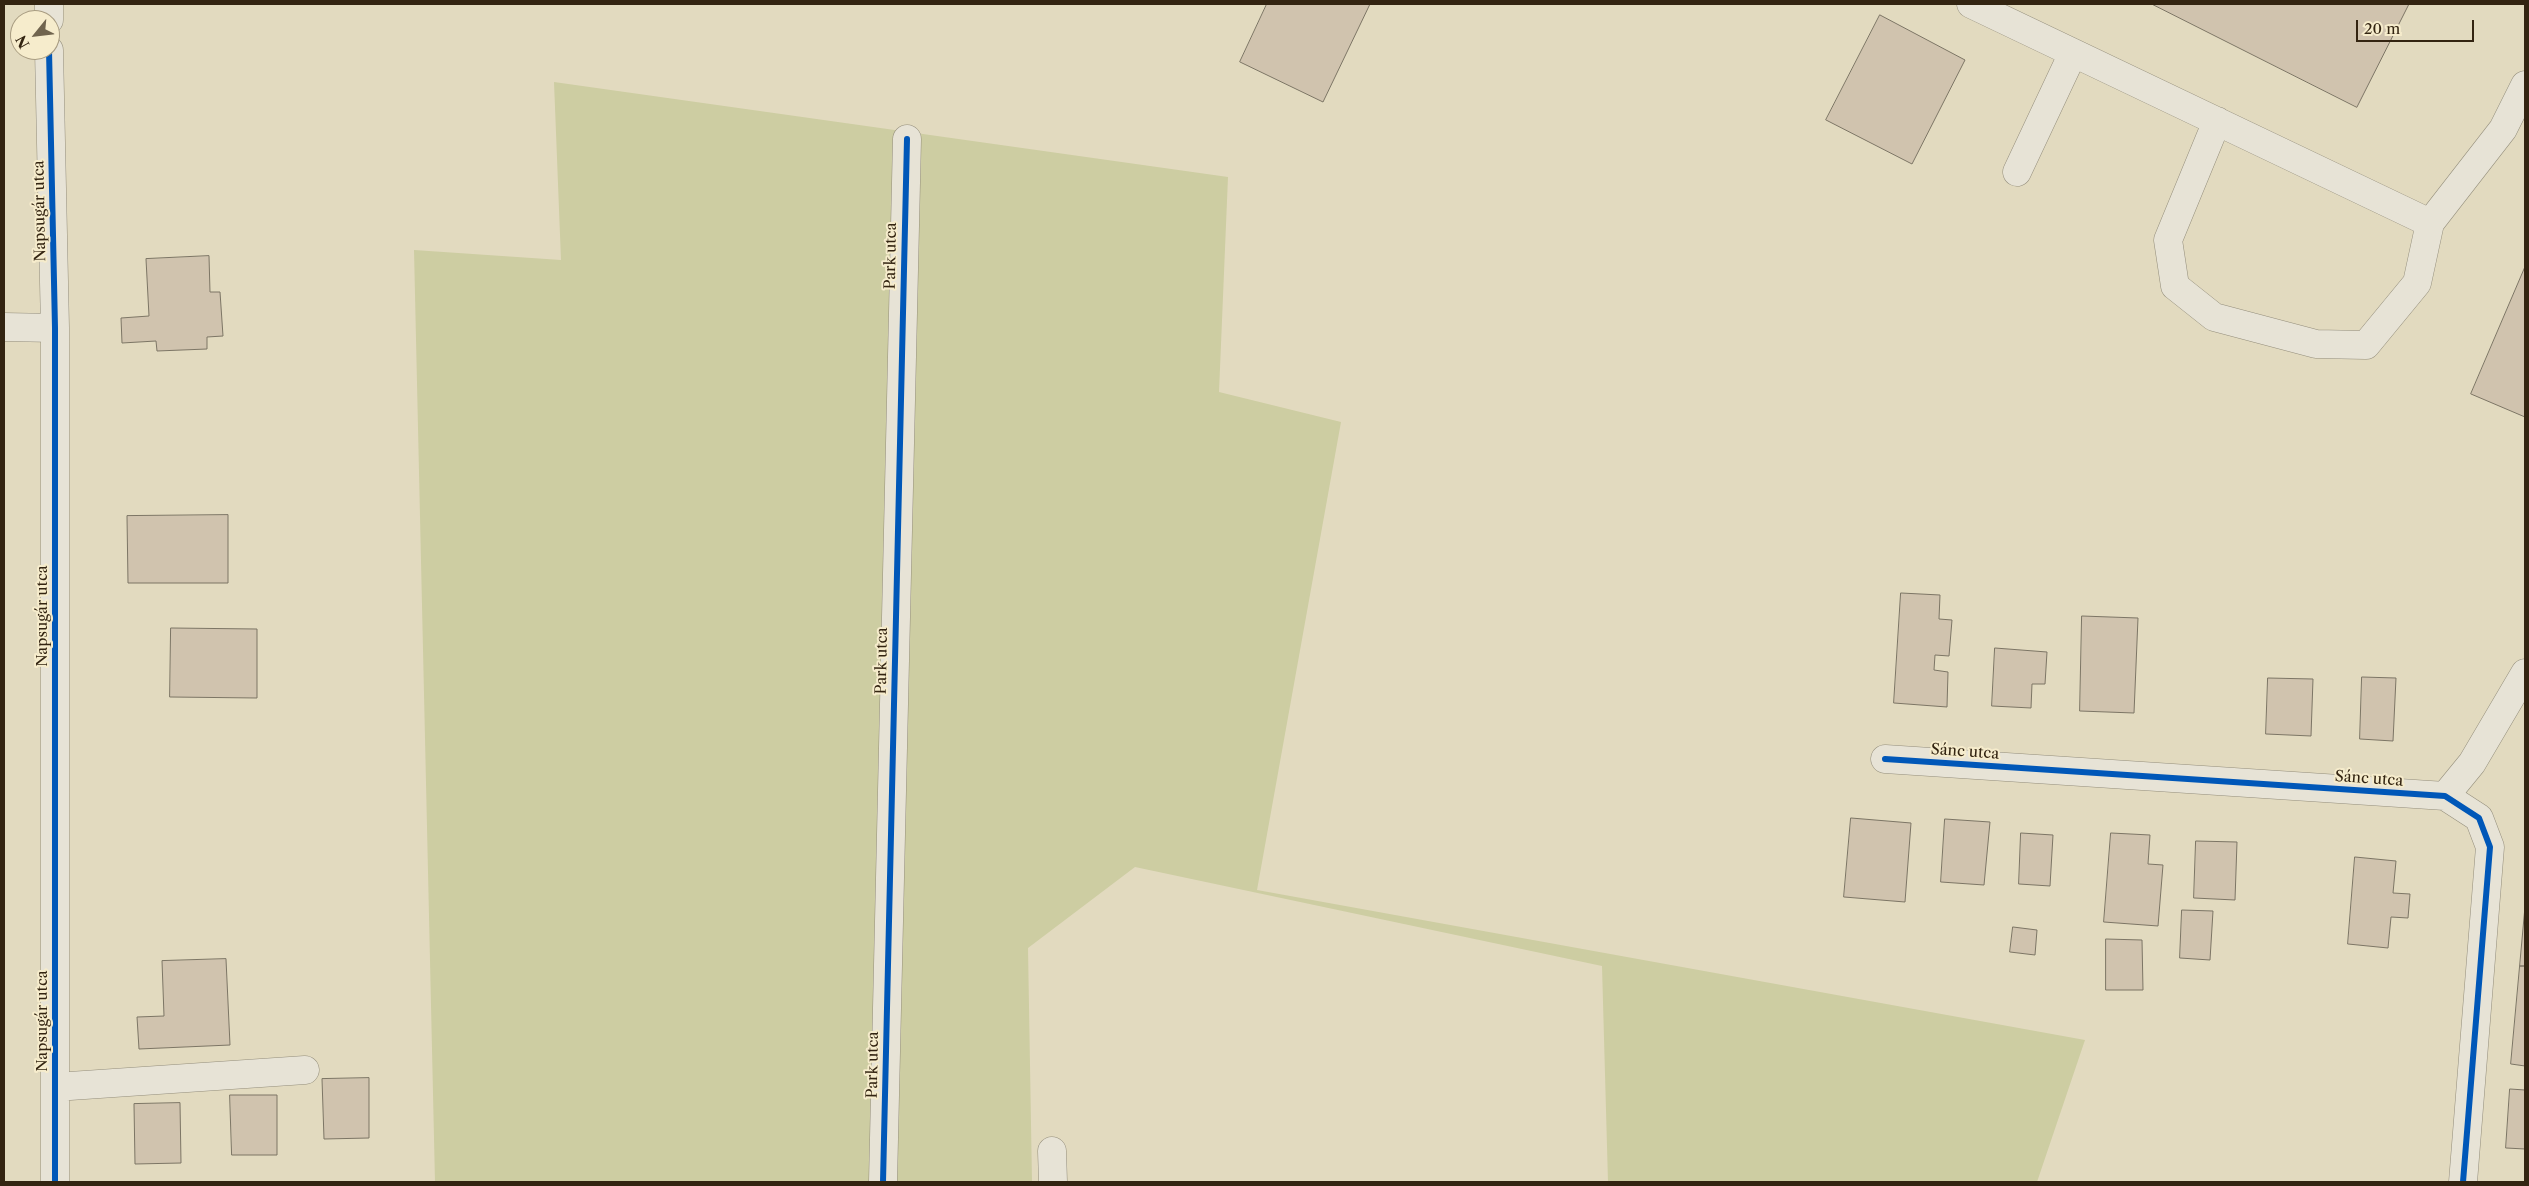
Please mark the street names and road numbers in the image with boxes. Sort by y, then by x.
street label: Napsugár utca [30,160,50,262]
street label: Park utca [881,222,901,290]
street label: Napsugár utca [34,565,52,667]
street label: Park utca [872,627,892,695]
street label: Sánc utca [1930,741,2000,763]
street label: Sánc utca [2334,768,2404,790]
street label: Napsugár utca [34,970,52,1072]
street label: Park utca [863,1031,883,1099]

